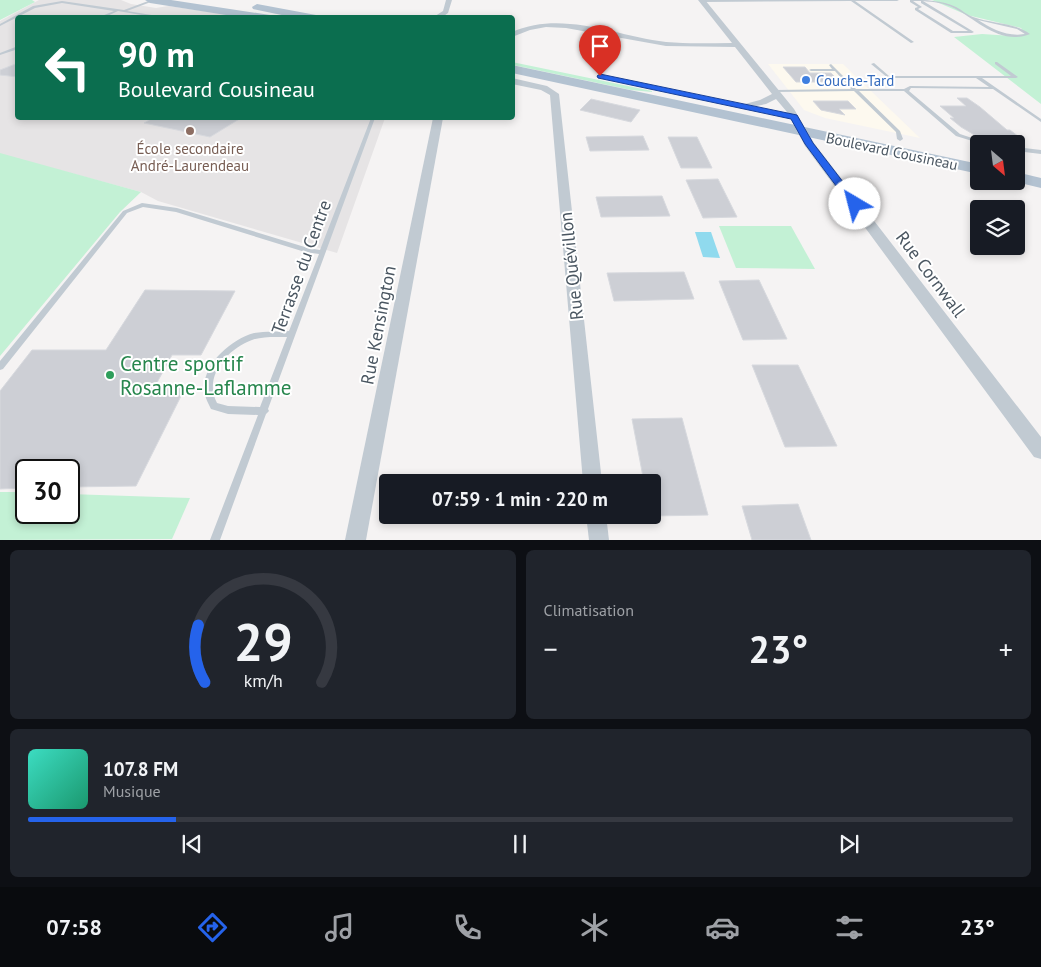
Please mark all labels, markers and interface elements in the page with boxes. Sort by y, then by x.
pin [579,25,621,76]
text: 90 m [118,31,195,77]
icon: arrive [586,32,614,60]
icon: left [35,35,100,100]
place label: Couche-Tard [816,71,894,90]
marker: Couche-Tard [800,74,812,86]
text: Boulevard Cousineau [118,75,315,103]
marker: École secondaire André-Laurendeau [184,125,196,137]
street label: Boulevard Cousineau [824,128,960,174]
north arrow [970,135,1025,190]
map controls [970,135,1025,255]
place label: École secondaire André-Laurendeau [131,139,249,175]
position arrow [828,177,880,229]
street label: Terrasse du Centre [266,197,336,337]
button: layers [970,200,1025,255]
street label: Rue Quévillon [554,211,588,321]
street label: Rue Cornwall [891,226,971,322]
street label: Rue Kensington [355,264,401,386]
place label: Centre sportif Rosanne-Laflamme [120,350,292,401]
marker: Centre sportif Rosanne-Laflamme [104,369,116,381]
speed limit sign: 30 [15,459,80,524]
text: 07:59 · 1 min · 220 m [432,487,608,511]
text: Climatisation [544,600,634,620]
text: 29 [233,608,292,675]
text: 23° [748,624,808,673]
text: − [544,630,558,667]
text: + [999,630,1013,667]
text: km/h [243,669,282,692]
text: 107.8 FM [103,757,178,781]
text: Musique [103,781,161,801]
icon: previous [178,830,206,858]
icon: pause [506,830,534,858]
icon: next [835,830,863,858]
icon: directions [195,910,230,945]
icon: music [322,910,357,945]
icon: phone [450,910,485,945]
icon: climate [577,910,612,945]
icon: car [705,910,740,945]
icon: filters [832,910,867,945]
text: 07:58 [46,913,102,941]
text: 23° [960,913,995,941]

